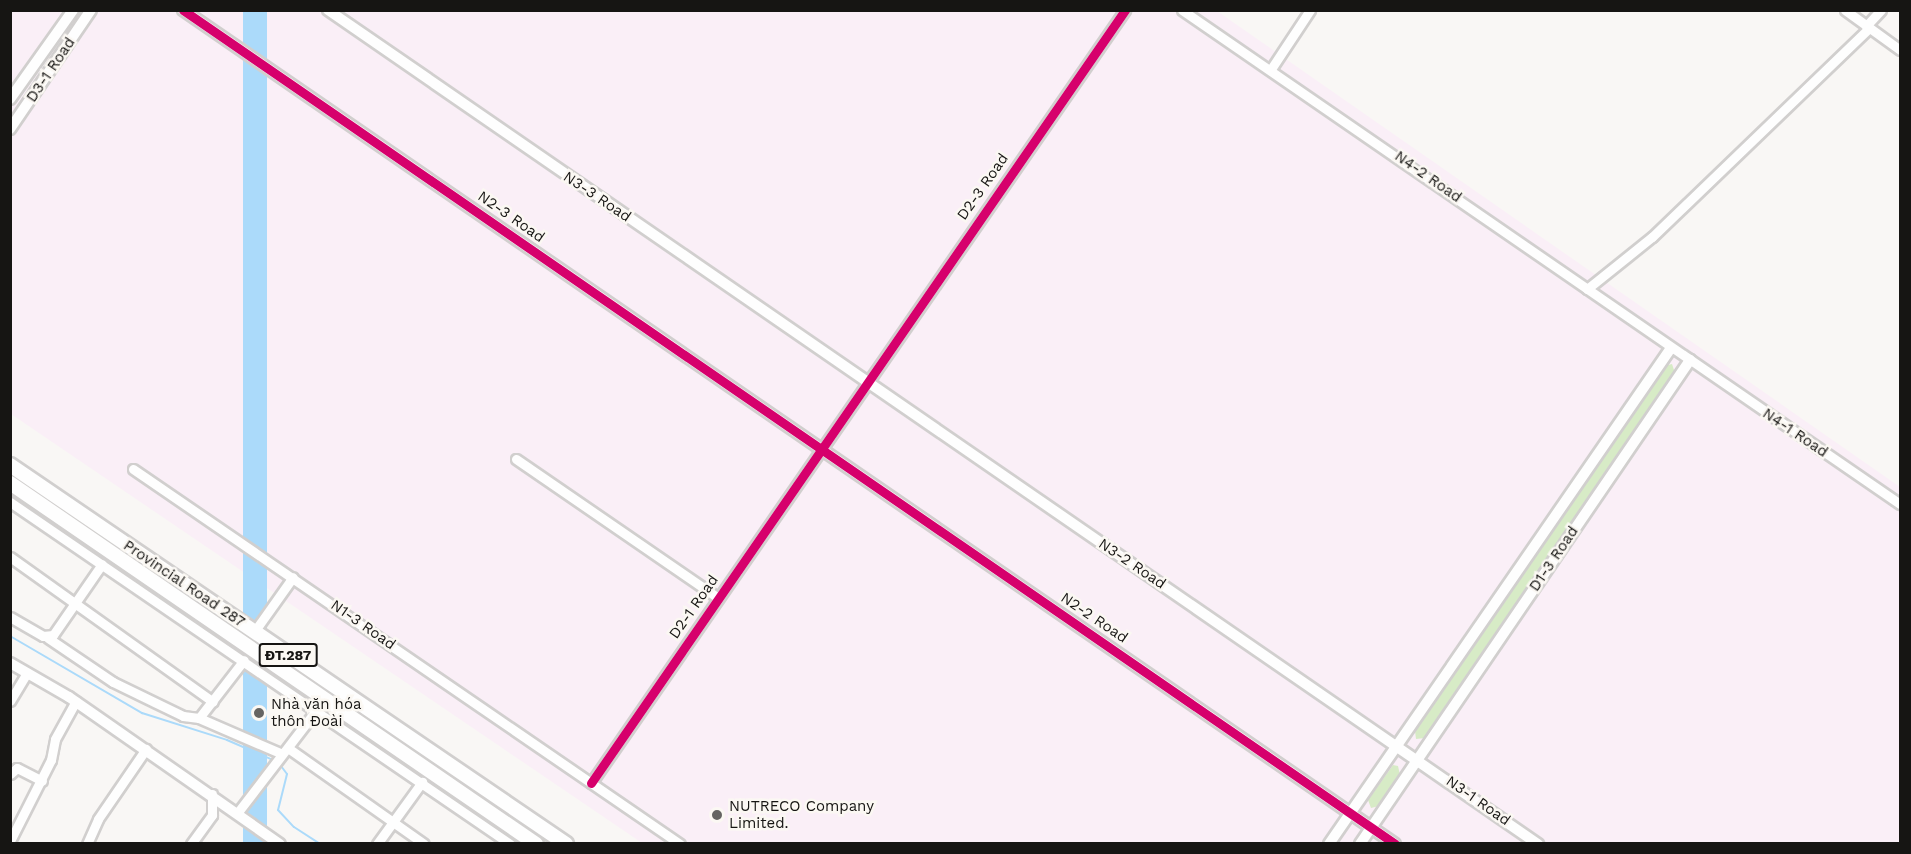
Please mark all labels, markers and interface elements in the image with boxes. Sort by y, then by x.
street label: D3-1 Road [23,34,79,106]
street label: N4-2 Road [1391,147,1465,207]
street label: D2-3 Road [953,150,1013,224]
street label: N3-3 Road [560,168,634,226]
street label: N2-3 Road [474,187,548,247]
street label: N4-1 Road [1759,405,1831,461]
street label: D1-3 Road [1526,523,1582,595]
street label: N3-2 Road [1095,535,1169,593]
street label: Provincial Road 287 [120,536,248,632]
street label: D2-1 Road [665,572,723,642]
street label: N2-2 Road [1057,589,1131,647]
street label: N1-3 Road [327,596,399,654]
road number: ĐT.287 [258,644,318,666]
place label: Nhà văn hóa thôn Đoài [271,695,362,730]
marker: Nhà văn hóa thôn Đoài [252,706,266,720]
street label: N3-1 Road [1442,772,1514,830]
place label: NUTRECO Company Limited. [729,797,874,832]
marker: NUTRECO Company Limited. [710,808,724,822]

